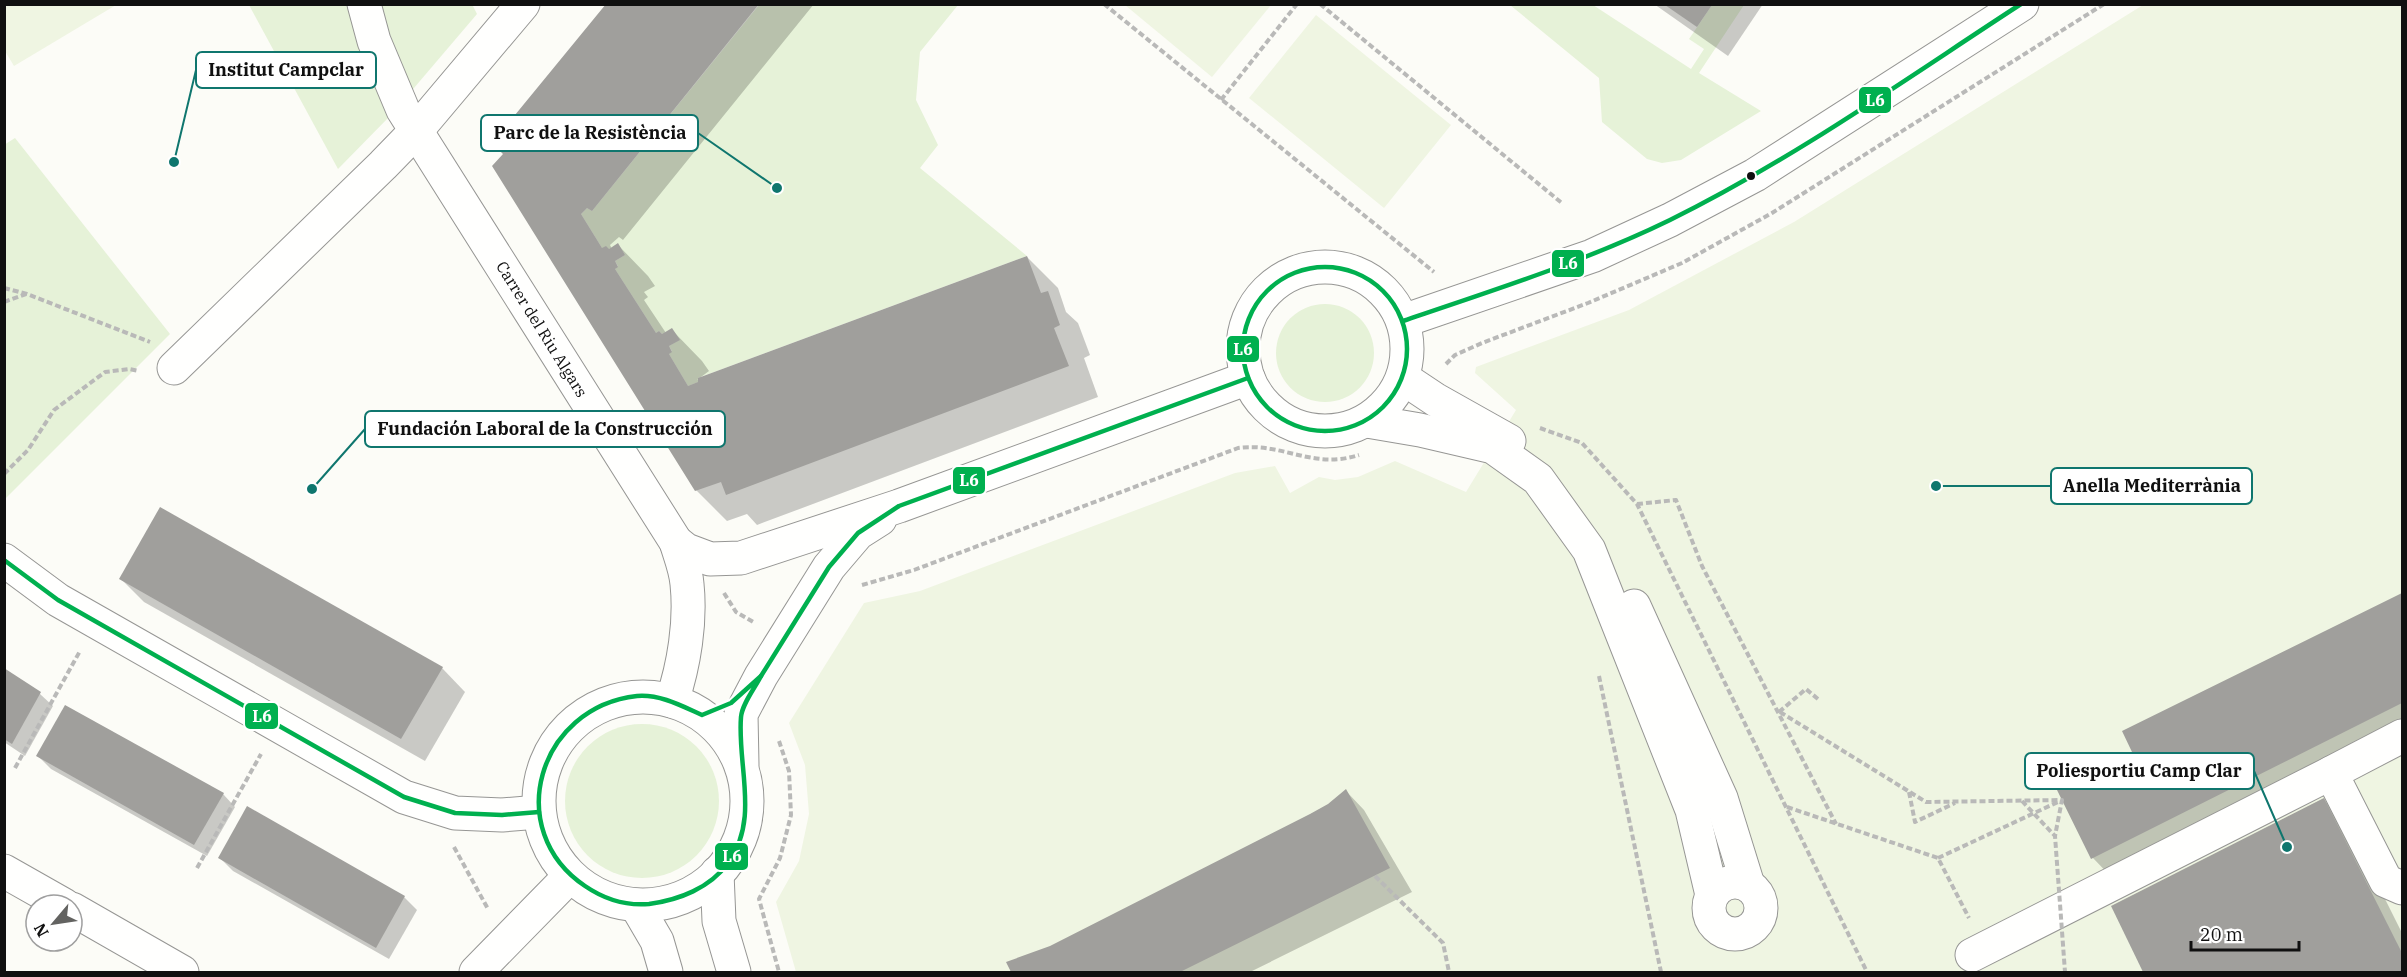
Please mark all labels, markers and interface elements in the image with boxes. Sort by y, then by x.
callout: Institut Campclar [196,52,376,88]
text: Institut Campclar [208,58,364,81]
line badge: L6 [1858,86,1892,114]
text: L6 [1865,90,1885,110]
callout: Parc de la Resistència [481,115,698,151]
text: Parc de la Resistència [494,121,686,144]
unlabelled marker [1745,170,1757,182]
line badge: L6 [1551,249,1585,278]
text: L6 [1558,253,1578,273]
street label: Carrer del Riu Algars [492,257,592,401]
line badge: L6 [1226,335,1260,363]
text: L6 [1233,339,1253,359]
callout: Fundación Laboral de la Construcción [365,411,725,447]
text: Fundación Laboral de la Construcción [377,417,713,440]
line badge: L6 [952,466,986,495]
callout: Anella Mediterrània [2051,468,2252,504]
text: L6 [959,470,979,490]
text: Anella Mediterrània [2063,474,2241,497]
line badge: L6 [244,702,279,730]
text: L6 [252,706,272,726]
callout: Poliesportiu Camp Clar [2025,753,2254,789]
text: Poliesportiu Camp Clar [2036,759,2242,782]
line badge: L6 [714,842,749,871]
text: L6 [722,846,742,866]
north arrow [24,893,84,953]
scale bar [2191,914,2299,952]
text: N [29,920,53,941]
text: 20 m [2200,923,2243,946]

